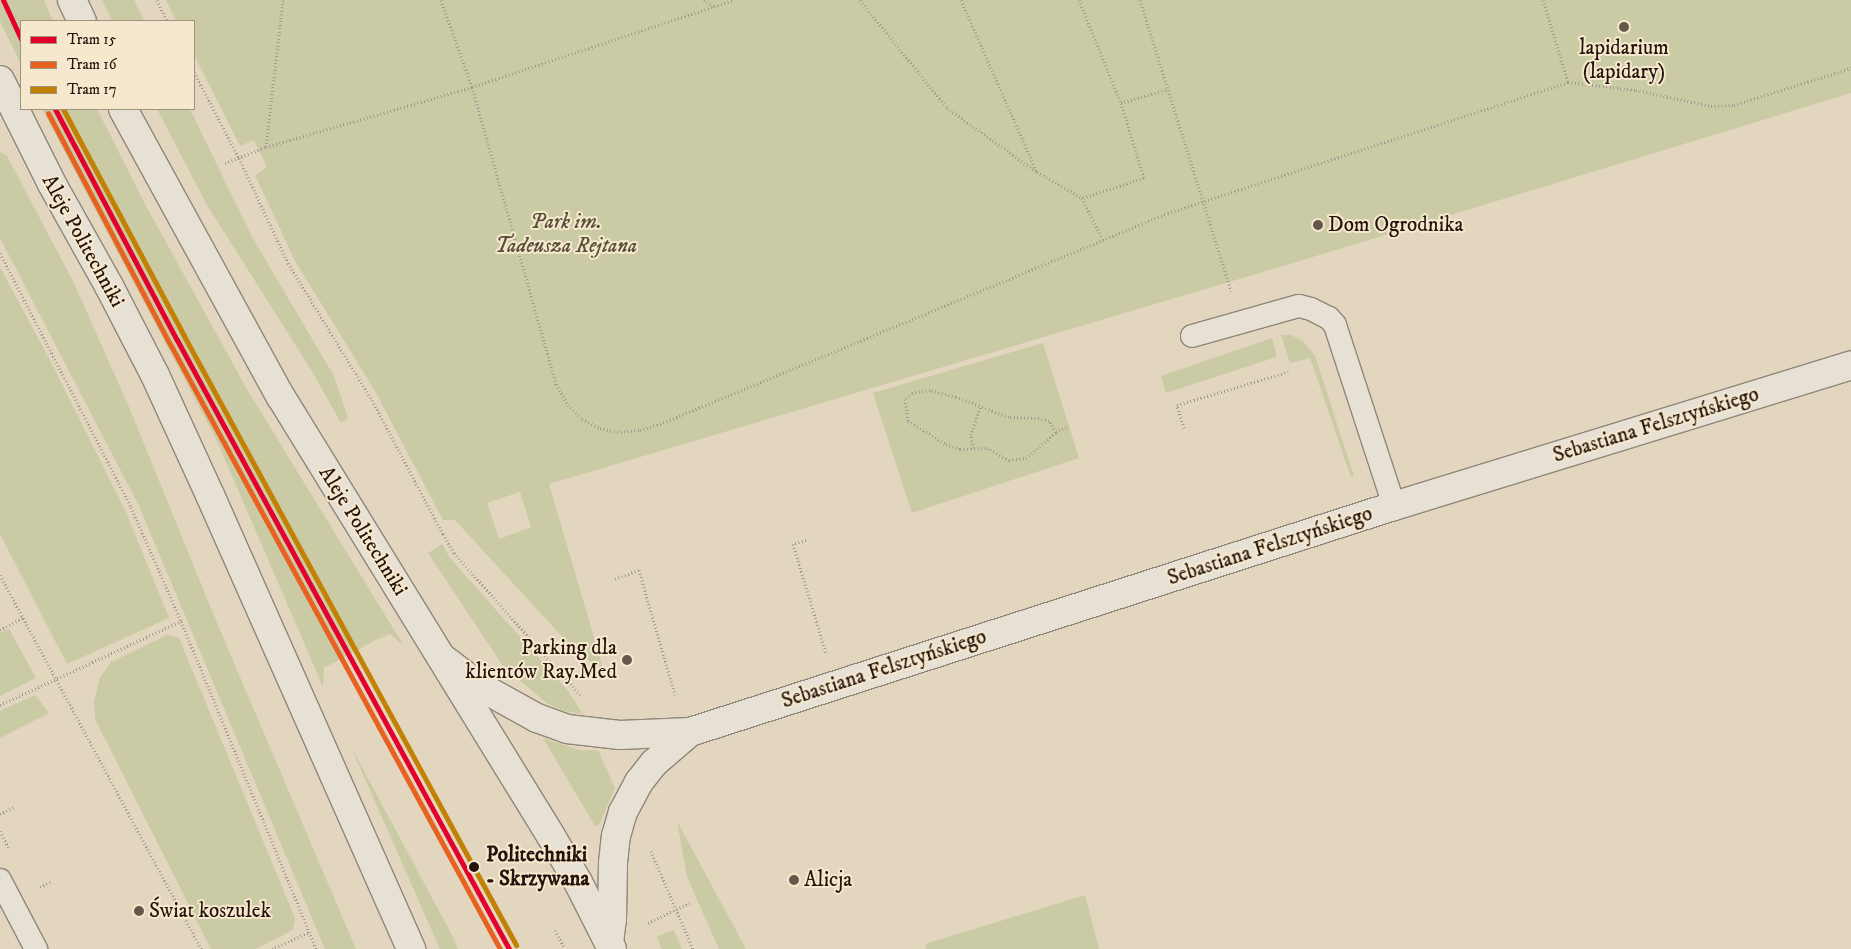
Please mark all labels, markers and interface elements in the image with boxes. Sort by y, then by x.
legend [20,20,195,110]
marker: lapidarium (lapidary) [1618,21,1630,33]
text: Tram 15 [67,30,116,49]
place label: lapidarium (lapidary) [1579,35,1669,85]
text: Tram 16 [67,55,117,74]
text: Tram 17 [67,80,117,99]
street label: Aleje Politechniki [36,170,130,312]
park label: Park im. Tadeusza Rejtana [495,209,637,259]
place label: Dom Ogrodnika [1328,212,1463,238]
marker: Dom Ogrodnika [1312,219,1324,231]
street label: Sebastiana Felsztyńskiego [1550,382,1762,468]
street label: Aleje Politechniki [313,462,413,600]
street label: Sebastiana Felsztyńskiego [1164,501,1376,591]
street label: Sebastiana Felsztyńskiego [778,624,990,714]
place label: Parking dla klientów Ray.Med [465,635,617,685]
marker: Parking dla klientów Ray.Med [621,654,633,666]
place label: Politechniki - Skrzywana [486,842,589,892]
marker: Politechniki - Skrzywana [466,859,482,875]
place label: Alicja [804,867,852,893]
marker: Alicja [788,874,800,886]
place label: Świat koszulek [149,898,271,924]
marker: Świat koszulek [133,905,145,917]

